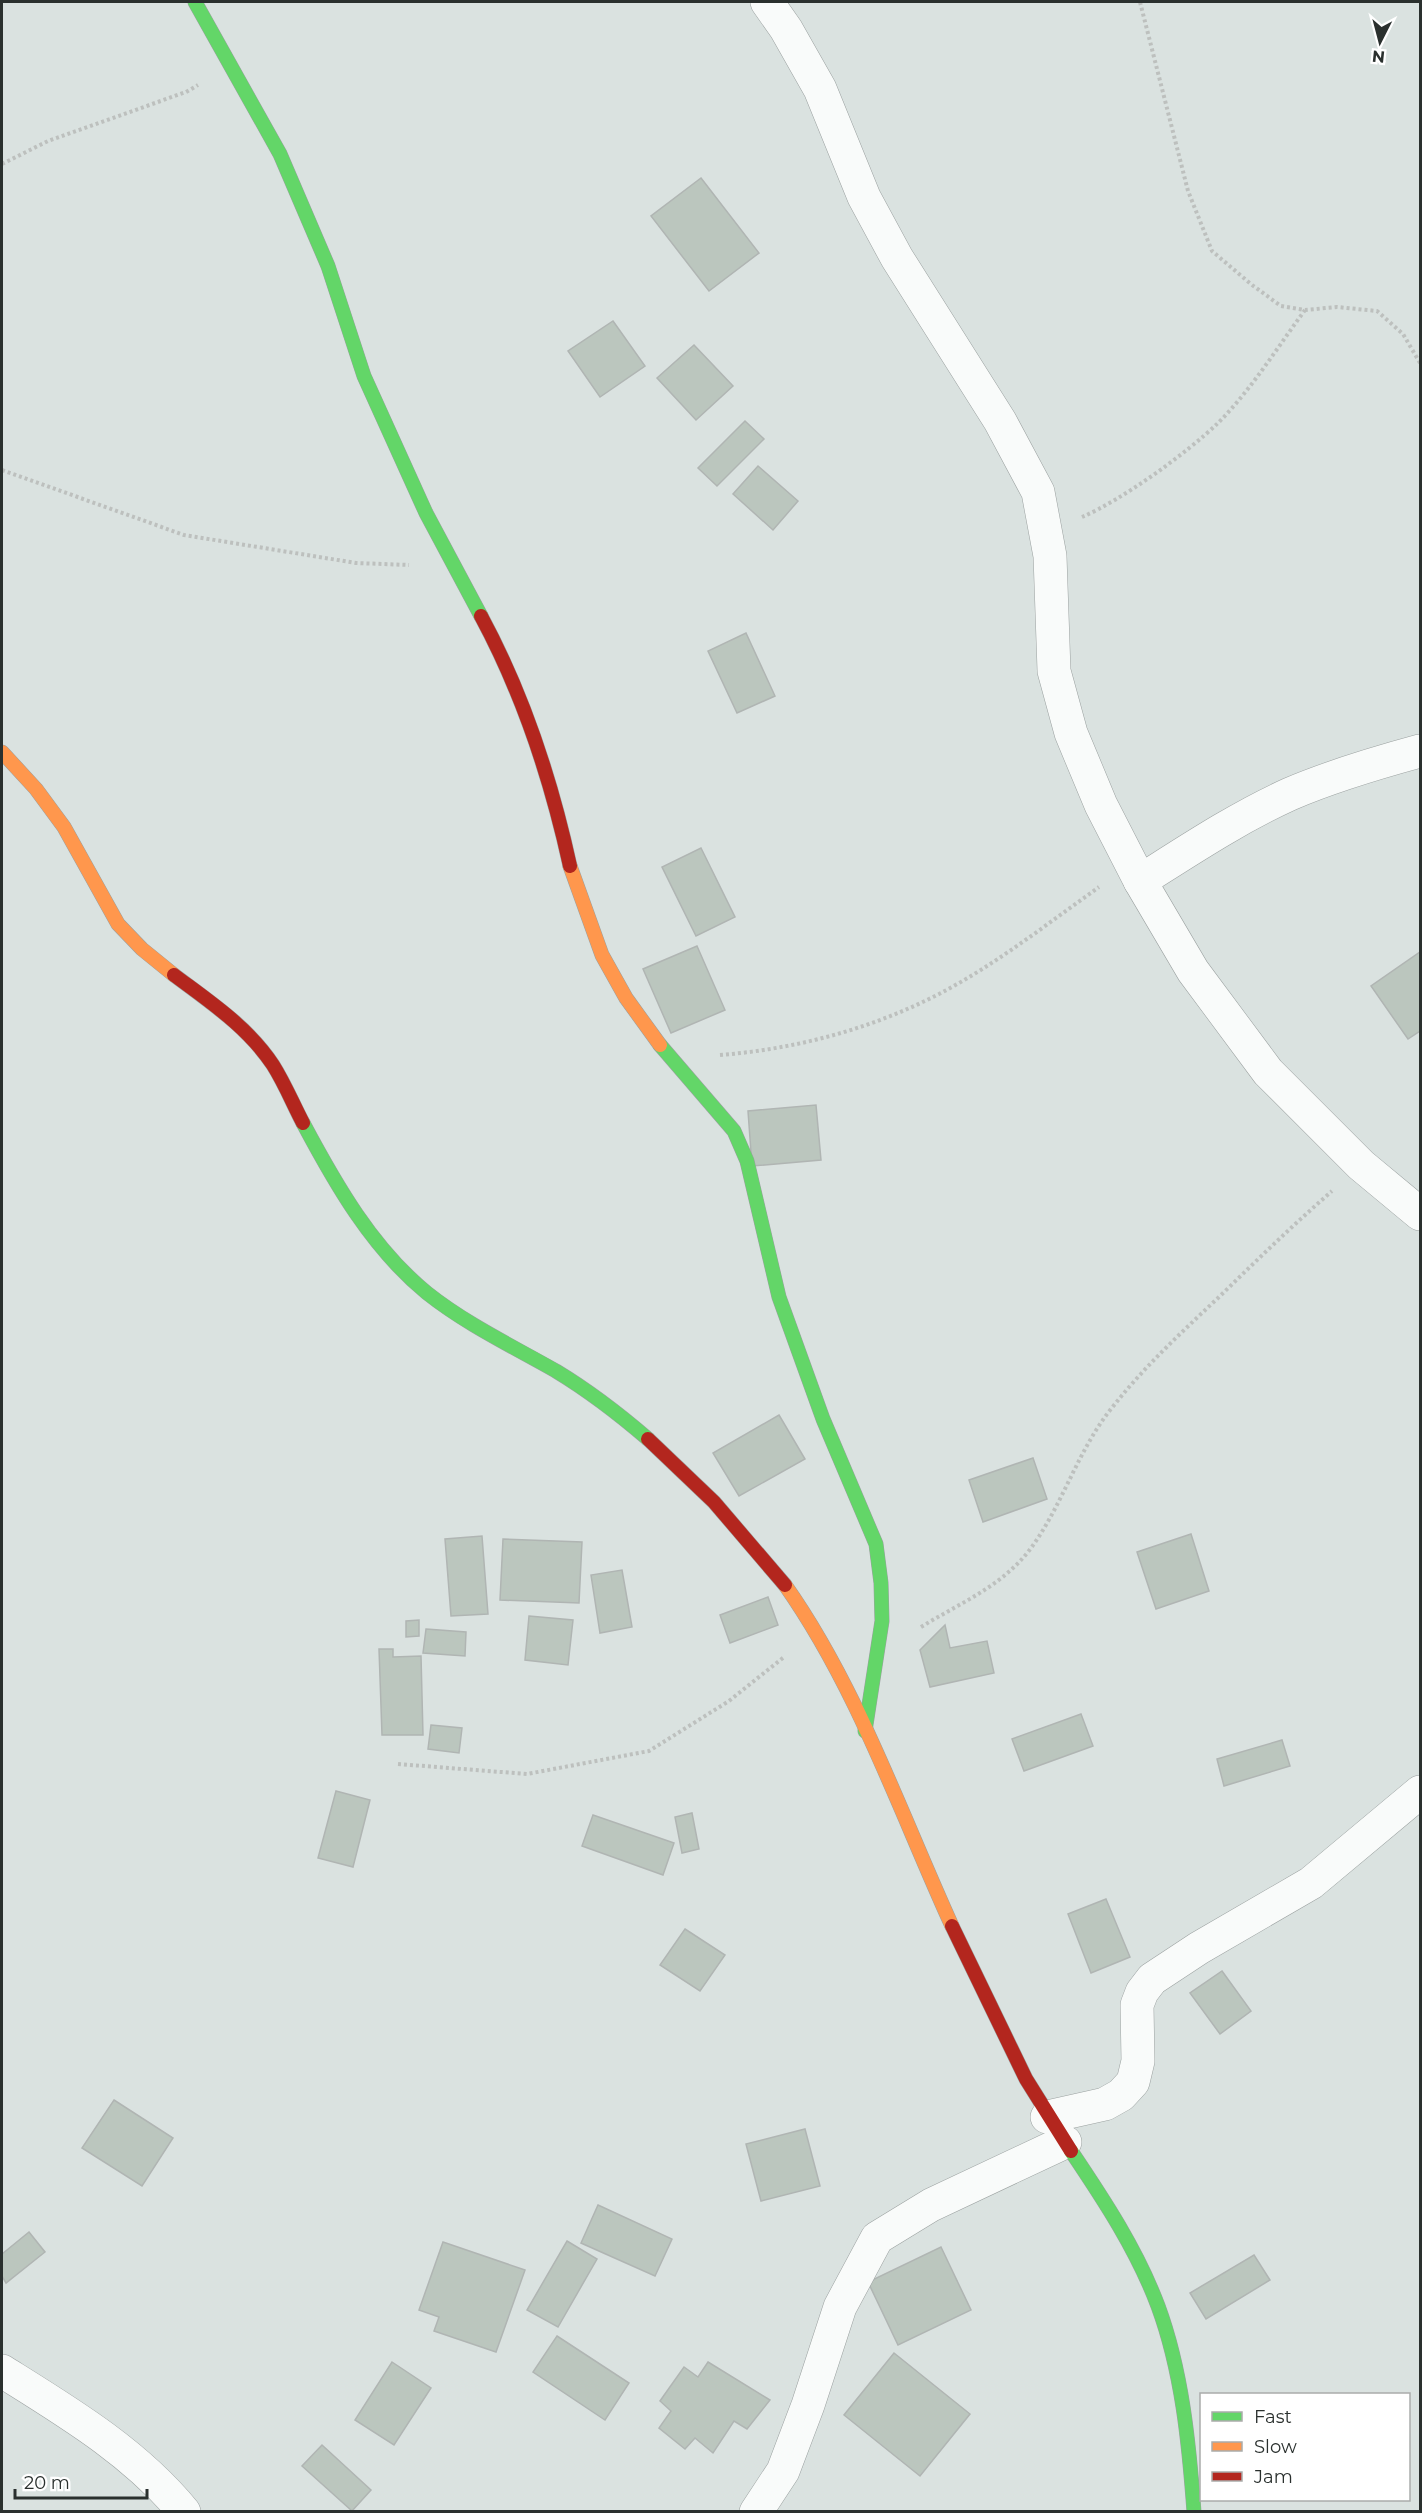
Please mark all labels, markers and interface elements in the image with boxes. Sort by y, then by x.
north arrow [1350,12,1410,72]
text: N [1371,46,1386,67]
legend [1200,2393,1410,2501]
text: Fast [1254,2406,1292,2428]
text: Slow [1254,2436,1297,2458]
scale bar [15,2462,147,2500]
text: Jam [1253,2466,1293,2488]
text: 20 m [24,2472,70,2494]

